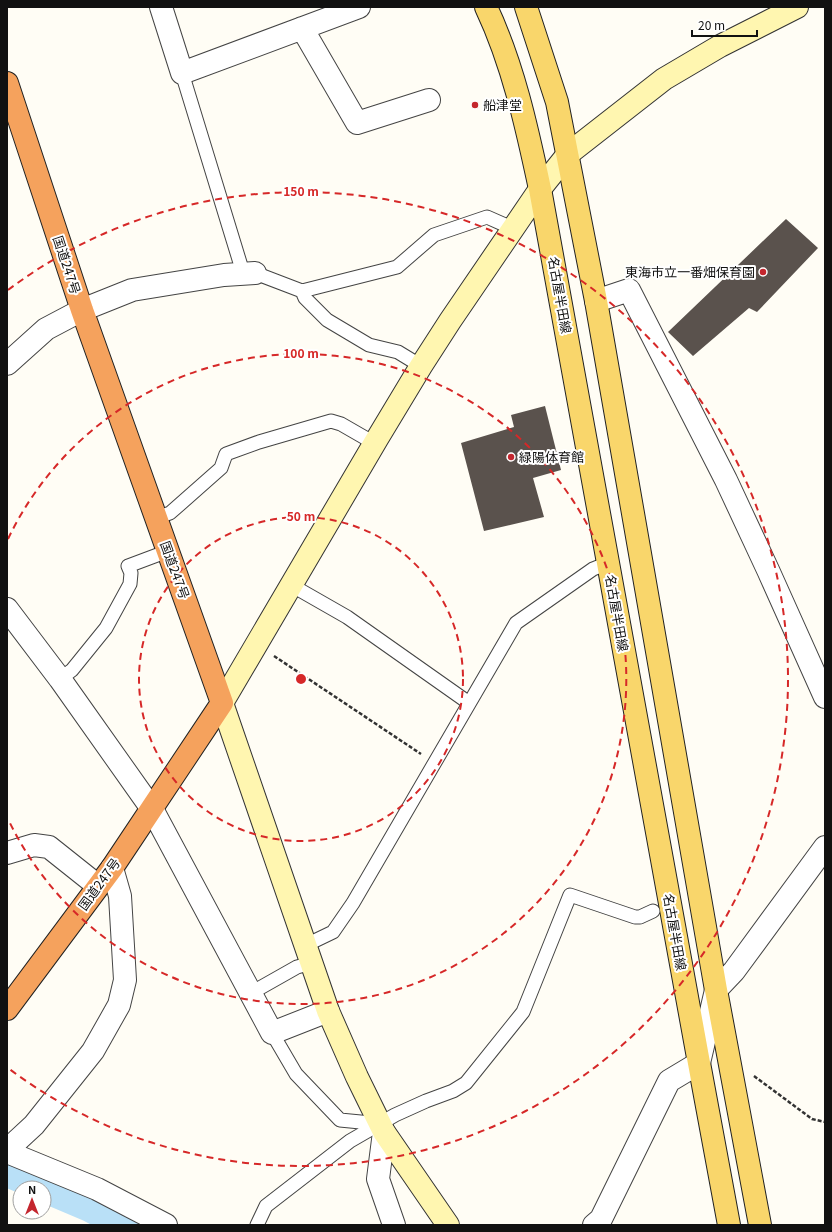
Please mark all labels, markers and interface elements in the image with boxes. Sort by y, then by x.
scale bar [692,12,757,38]
text: 20 m [698,16,725,33]
place label: 船津堂 [483,95,522,114]
marker: 船津堂 [470,100,480,110]
text: 150 m [283,182,319,199]
street label: 国道247号 [49,233,86,297]
street label: 名古屋半田線 [544,255,577,335]
place label: 東海市立一番畑保育園 [625,262,755,281]
marker: 東海市立一番畑保育園 [758,267,768,277]
text: 100 m [283,344,319,361]
place label: 緑陽体育館 [519,447,584,466]
marker: 緑陽体育館 [506,452,516,462]
text: 50 m [287,507,315,524]
street label: 国道247号 [156,538,195,602]
street label: 名古屋半田線 [601,573,634,653]
centre of rings [294,672,308,686]
street label: 国道247号 [73,854,124,914]
street label: 名古屋半田線 [659,892,692,972]
north arrow [12,1180,52,1220]
text: N [28,1181,36,1197]

